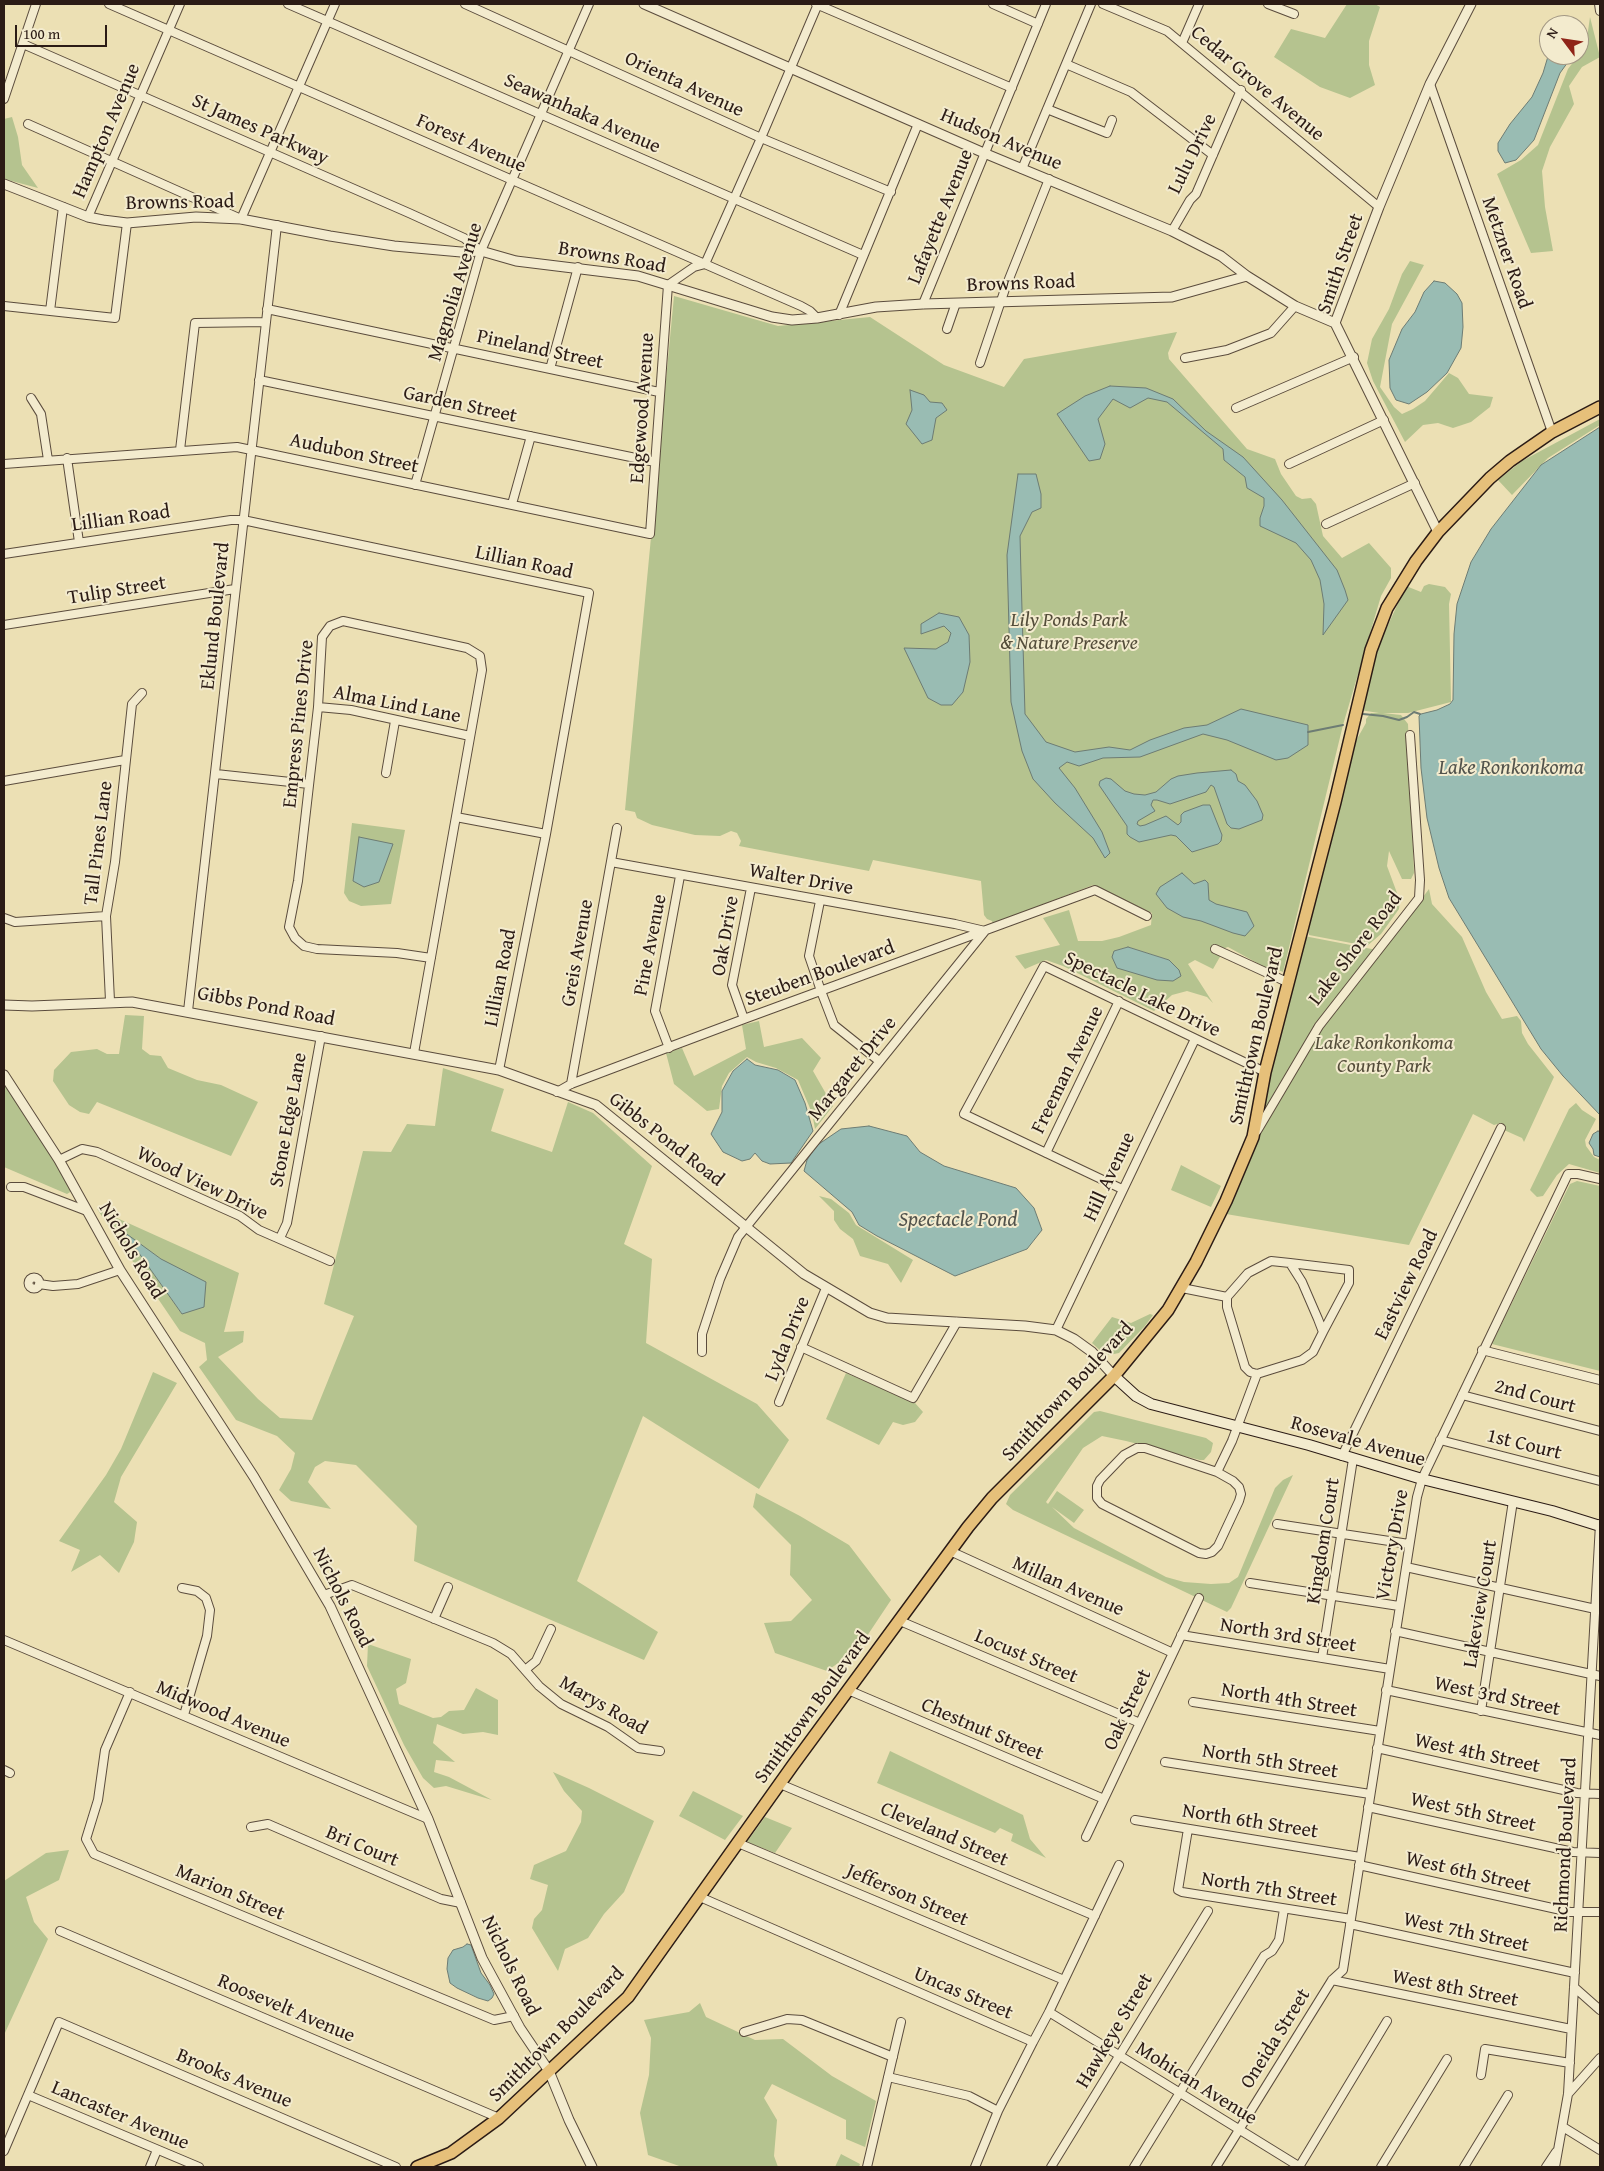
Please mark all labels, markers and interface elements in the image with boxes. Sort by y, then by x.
scale bar [18,15,110,47]
north arrow [1539,15,1589,65]
street label: Cedar Grove Avenue [1185,21,1329,147]
text: 100 m [23,23,60,44]
text: N [1541,24,1563,42]
street label: Orienta Avenue [620,47,748,123]
street label: Hampton Avenue [68,60,146,202]
street label: Seawanhaka Avenue [500,69,664,159]
street label: St James Parkway [188,89,332,171]
street label: Hudson Avenue [936,104,1066,176]
street label: Forest Avenue [413,109,529,179]
street label: Lulu Drive [1163,110,1223,198]
street label: Lafayette Avenue [903,146,979,288]
street label: Browns Road [125,190,235,216]
street label: Metzner Road [1476,194,1536,312]
street label: Smith Street [1313,210,1369,318]
street label: Magnolia Avenue [424,220,488,364]
street label: Browns Road [556,237,668,279]
street label: Browns Road [966,270,1076,298]
street label: Pineland Street [474,325,606,375]
street label: Edgewood Avenue [626,332,660,484]
street label: Garden Street [401,381,519,429]
street label: Audubon Street [287,429,421,479]
street label: Lillian Road [70,500,172,538]
street label: Eklund Boulevard [196,541,236,691]
street label: Lillian Road [473,541,575,585]
street label: Tulip Street [66,571,168,611]
park label: Lily Ponds Park & Nature Preserve [1000,609,1138,656]
street label: Empress Pines Drive [278,639,320,809]
street label: Alma Lind Lane [331,681,463,729]
water label: Lake Ronkonkoma [1438,756,1584,782]
street label: Tall Pines Lane [79,780,119,906]
street label: Walter Drive [747,859,855,901]
street label: Lake Shore Road [1304,887,1408,1011]
street label: Pine Avenue [629,892,673,998]
street label: Oak Drive [707,894,745,978]
street label: Greis Avenue [557,897,599,1009]
street label: Lillian Road [480,927,522,1029]
street label: Steuben Boulevard [742,936,898,1012]
street label: Smithtown Boulevard [1225,945,1289,1127]
street label: Spectacle Lake Drive [1060,947,1224,1043]
street label: Gibbs Pond Road [195,982,337,1032]
street label: Freeman Avenue [1027,1002,1109,1138]
street label: Margaret Drive [804,1012,902,1126]
park label: Lake Ronkonkoma County Park [1315,1032,1453,1079]
street label: Stone Edge Lane [265,1051,313,1189]
street label: Gibbs Pond Road [604,1088,728,1192]
street label: Hill Avenue [1079,1128,1141,1226]
street label: Wood View Drive [132,1142,272,1226]
street label: Nichols Road [93,1198,169,1304]
water label: Spectacle Pond [899,1208,1017,1234]
street label: Eastview Road [1370,1226,1444,1344]
street label: Lyda Drive [760,1293,816,1385]
street label: Smithtown Boulevard [997,1317,1139,1467]
street label: 2nd Court [1492,1375,1578,1419]
street label: Rosevale Avenue [1288,1411,1428,1473]
street label: 1st Court [1484,1424,1564,1466]
street label: Kingdom Court [1302,1476,1346,1606]
street label: Victory Drive [1371,1488,1415,1602]
street label: Lakeview Court [1459,1538,1503,1670]
street label: Nichols Road [307,1544,377,1652]
street label: Millan Avenue [1008,1552,1128,1622]
street label: North 3rd Street [1218,1613,1358,1659]
street label: Locust Street [971,1625,1081,1689]
street label: Smithtown Boulevard [750,1627,876,1789]
street label: Oak Street [1099,1666,1157,1754]
street label: Marys Road [554,1671,652,1741]
street label: West 3rd Street [1432,1672,1562,1722]
street label: Midwood Avenue [152,1676,294,1754]
street label: North 4th Street [1219,1678,1359,1724]
street label: Chestnut Street [917,1693,1047,1767]
street label: West 4th Street [1412,1729,1542,1779]
street label: North 5th Street [1200,1739,1340,1785]
street label: Richmond Boulevard [1549,1757,1583,1933]
street label: West 5th Street [1408,1788,1538,1838]
street label: Cleveland Street [876,1797,1012,1873]
street label: North 6th Street [1180,1799,1320,1845]
street label: Bri Court [322,1821,402,1873]
street label: West 6th Street [1403,1847,1533,1899]
street label: Marion Street [172,1859,288,1927]
street label: Jefferson Street [842,1859,972,1933]
street label: North 7th Street [1199,1867,1339,1913]
street label: West 7th Street [1401,1908,1531,1958]
street label: Nichols Road [475,1912,545,2020]
street label: Smithtown Boulevard [484,1962,630,2108]
street label: Uncas Street [910,1962,1016,2026]
street label: West 8th Street [1390,1965,1520,2013]
street label: Roosevelt Avenue [214,1969,358,2049]
street label: Hawkeye Street [1071,1969,1159,2093]
street label: Oneida Street [1236,1985,1316,2093]
street label: Mohican Avenue [1131,2037,1261,2131]
street label: Brooks Avenue [172,2044,296,2114]
street label: Lancaster Avenue [48,2076,192,2156]

